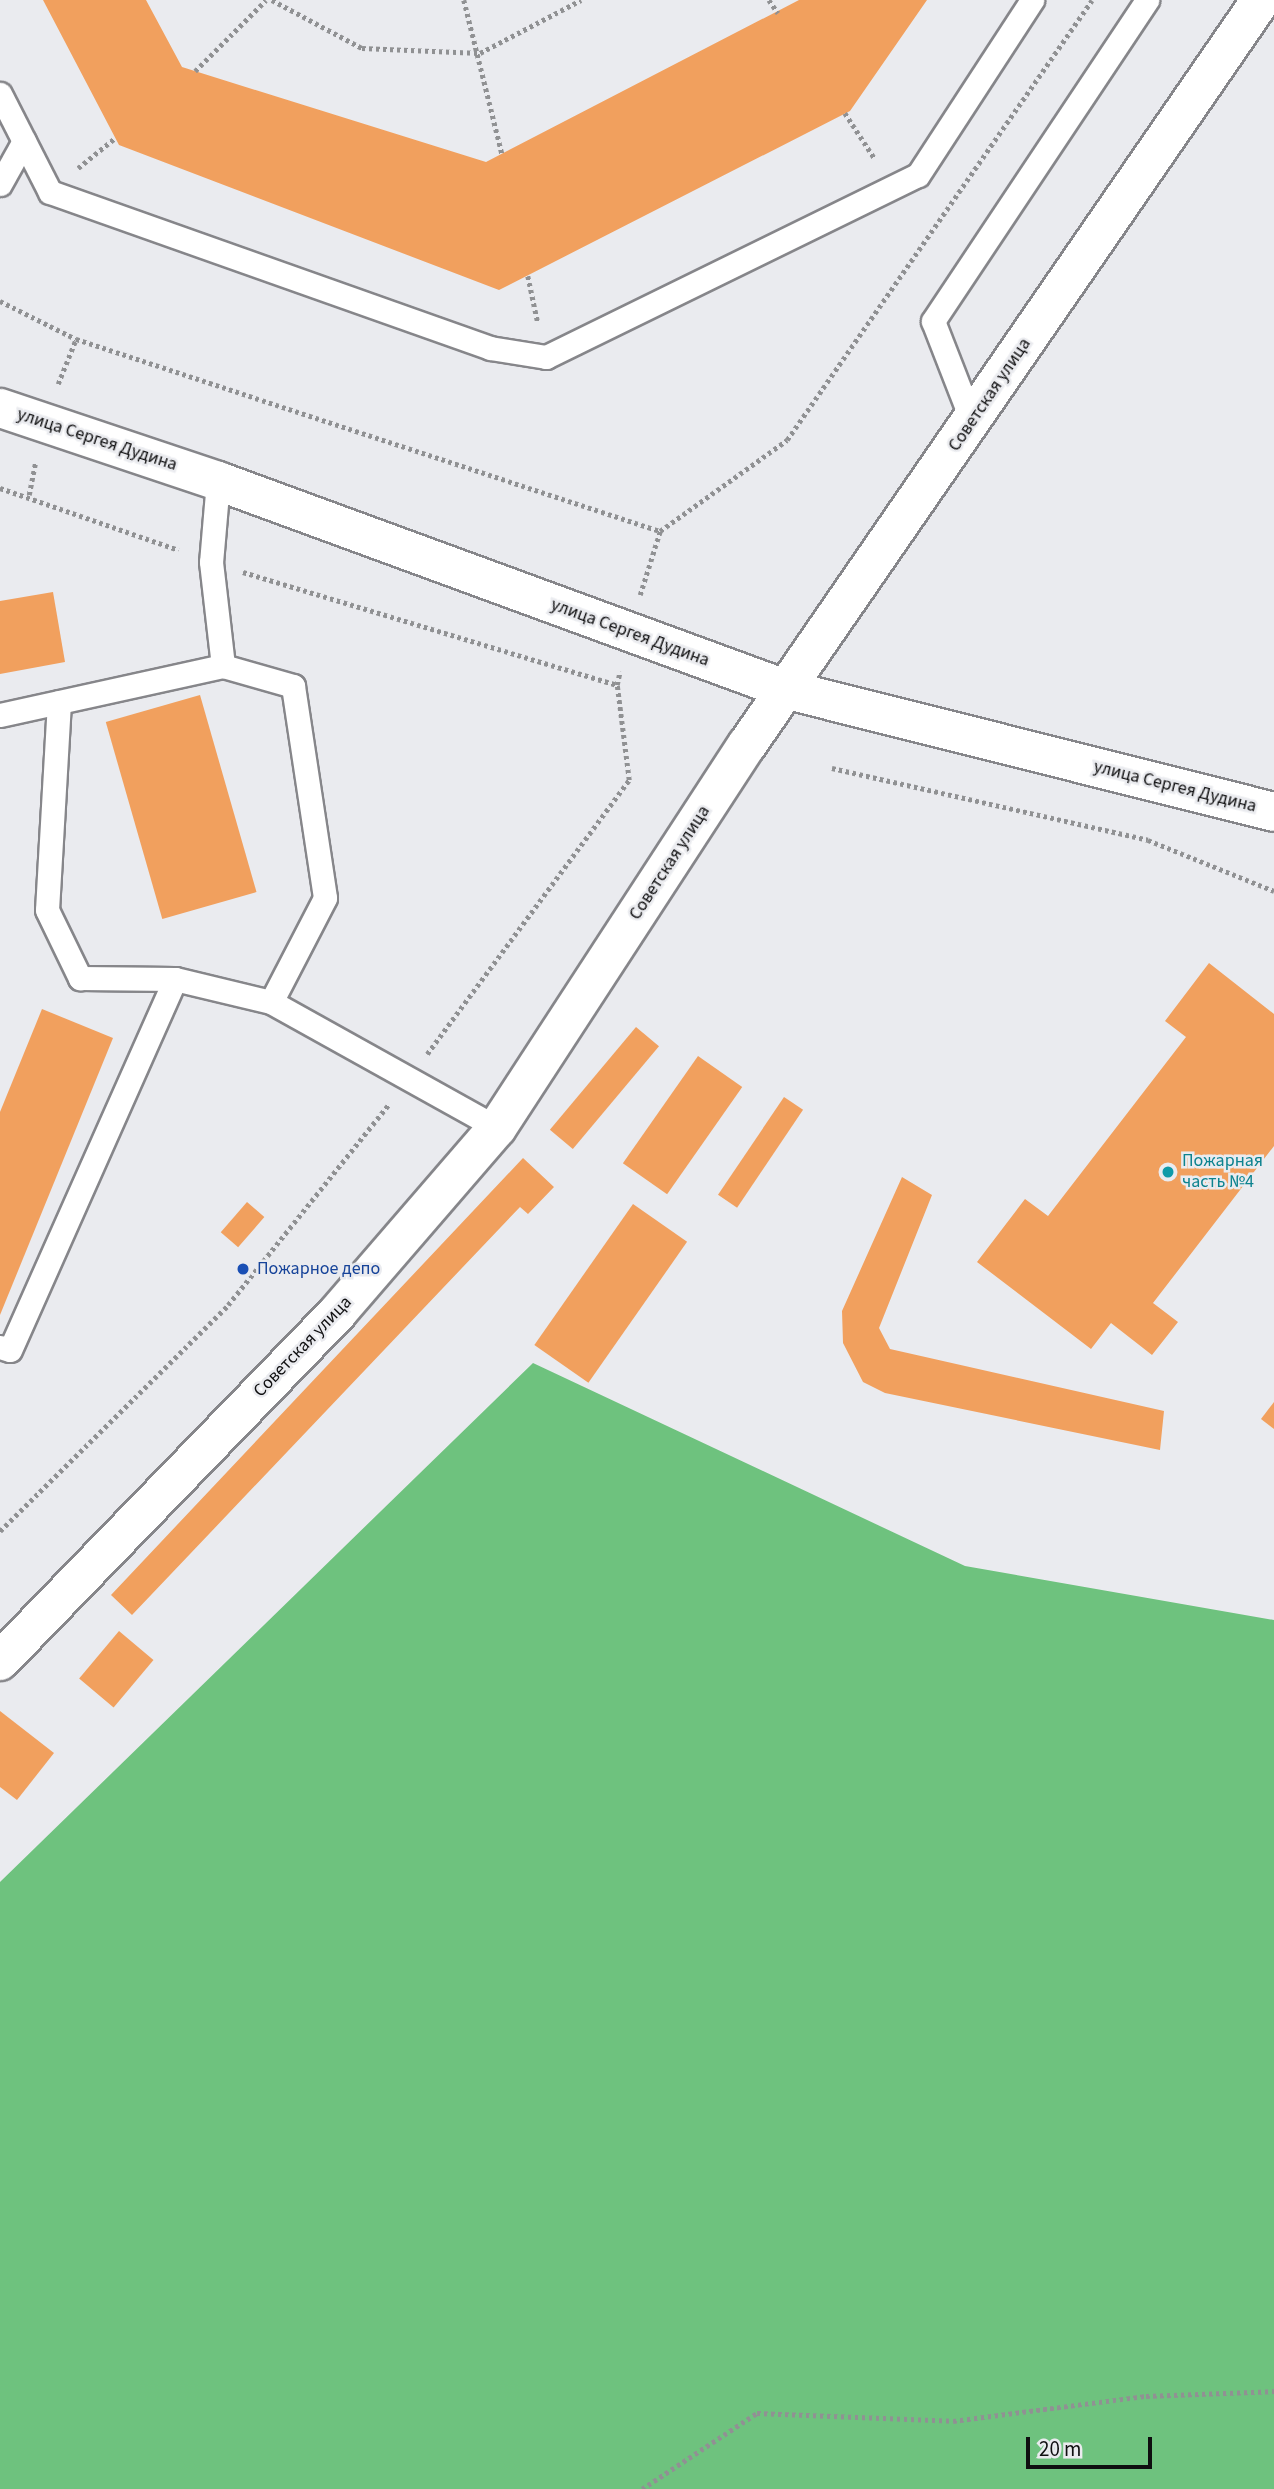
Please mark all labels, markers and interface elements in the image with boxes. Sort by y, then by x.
street label: Советская улица [944,334,1036,456]
street label: улица Сергея Дудина [14,404,180,476]
street label: улица Сергея Дудина [548,594,712,672]
street label: улица Сергея Дудина [1091,756,1259,818]
street label: Советская улица [625,802,715,924]
place label: Пожарная часть №4 [1182,1151,1263,1194]
marker: Пожарная часть №4 [1160,1164,1176,1180]
place label: Пожарное депо [257,1258,380,1280]
marker: Пожарное депо [235,1261,251,1277]
street label: Советская улица [249,1292,357,1402]
scale bar [1029,2422,1155,2466]
text: 20 m [1039,2434,1081,2464]

